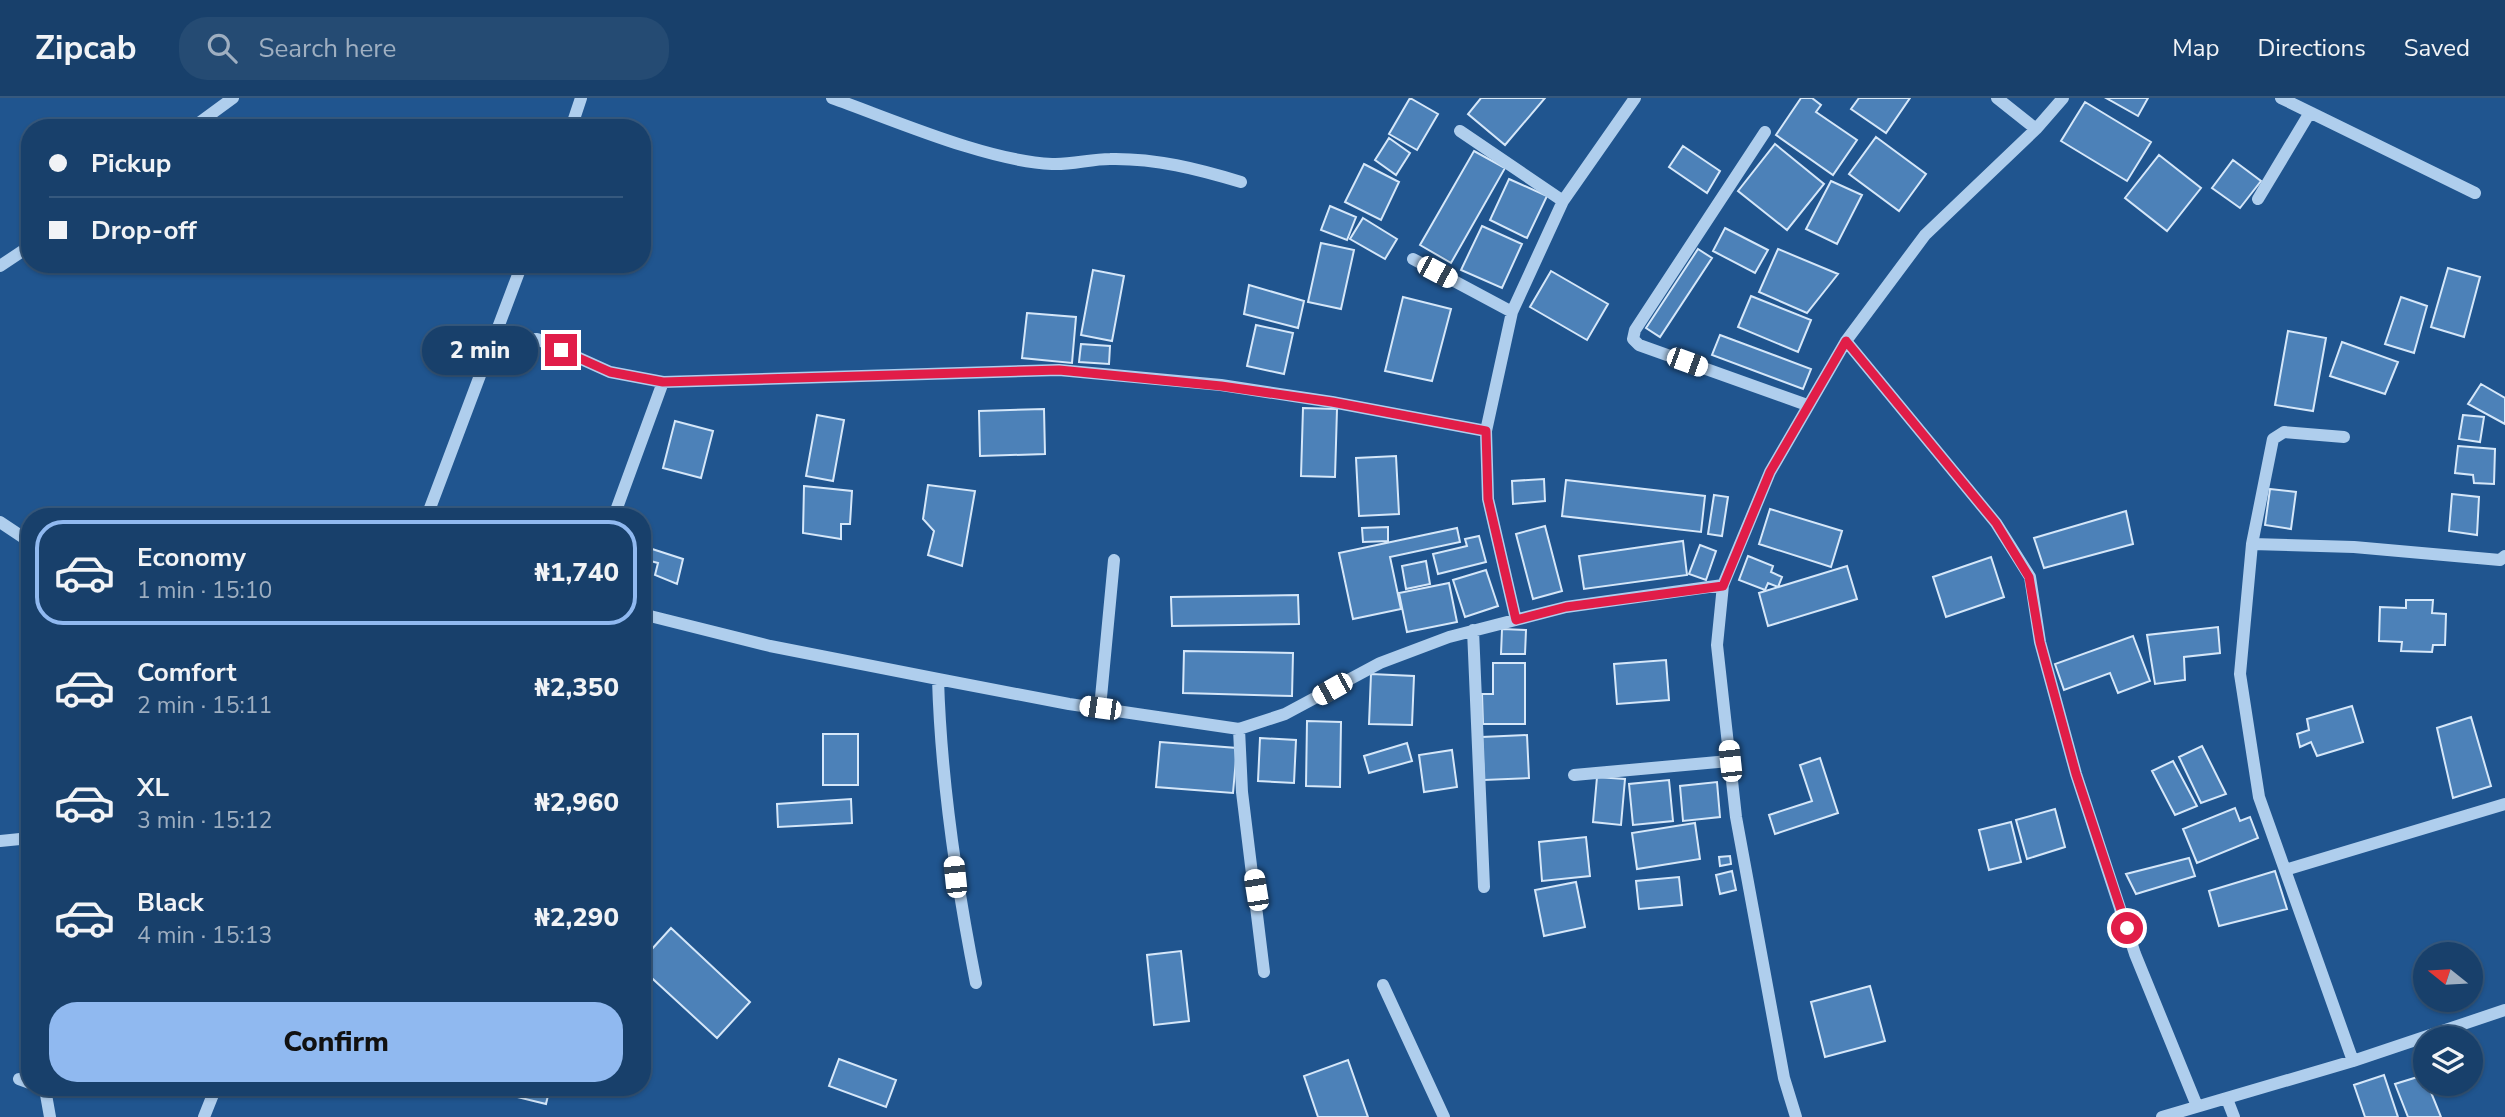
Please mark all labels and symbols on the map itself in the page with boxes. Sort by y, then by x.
car [1414,253,1461,291]
callout: 2 min [421,326,536,374]
route end [545,334,577,366]
car [1664,345,1711,379]
car [1309,670,1356,708]
car [1078,695,1123,721]
car [1718,739,1743,783]
car [943,855,968,899]
car [1243,868,1270,912]
route start [2111,912,2143,944]
north arrow [2413,942,2483,1012]

